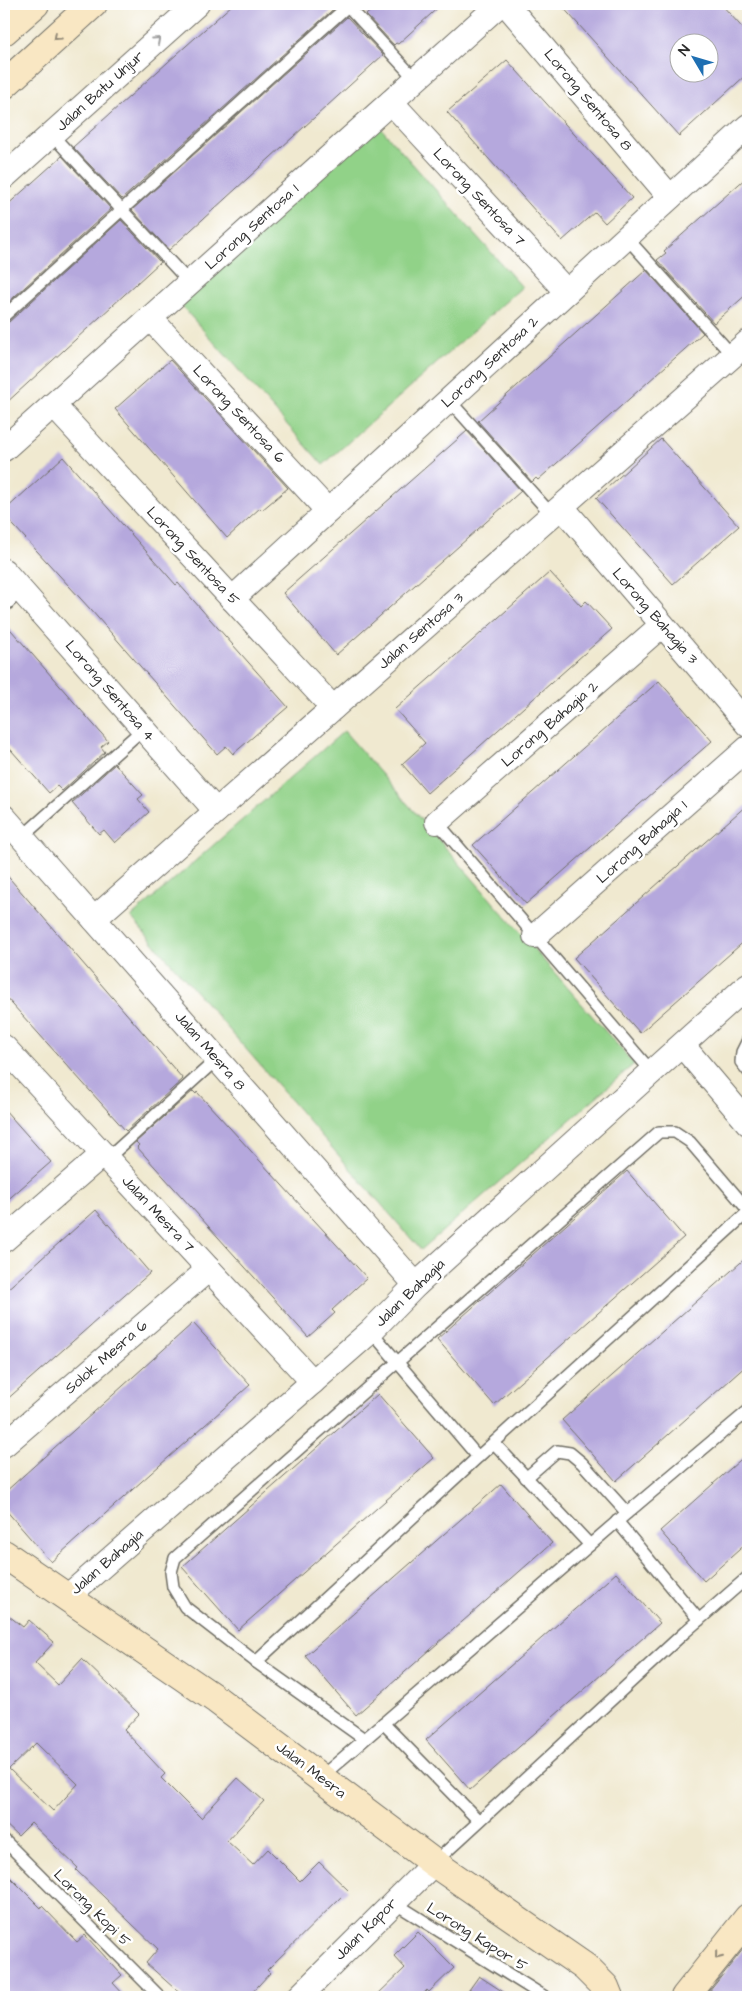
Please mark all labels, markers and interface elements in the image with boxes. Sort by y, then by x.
one-way arrow [54,31,63,40]
north arrow [670,32,720,82]
one-way arrow [152,36,161,45]
text: N [674,41,695,60]
street label: Lorong Sentosa 8 [538,44,637,156]
street label: Jalan Batu Unjur [52,46,148,136]
street label: Lorong Sentosa 7 [427,143,530,251]
street label: Lorong Sentosa 1 [201,179,304,276]
street label: Lorong Sentosa 2 [437,311,544,413]
street label: Lorong Sentosa 6 [187,360,290,469]
street label: Lorong Sentosa 5 [141,502,245,611]
street label: Lorong Bahagia 3 [606,563,703,670]
street label: Jalan Sentosa 3 [373,588,469,674]
street label: Lorong Sentosa 4 [59,636,160,747]
street label: Lorong Bahagia 2 [497,676,604,773]
street label: Lorong Bahagia 1 [592,795,693,889]
street label: Jalan Mesra 8 [170,1007,250,1095]
street label: Jalan Mesra 7 [117,1171,199,1257]
street label: Jalan Bahagia [370,1254,451,1333]
street label: Solok Mesra 6 [60,1315,152,1399]
street label: Jalan Bahagia [66,1524,149,1600]
street label: Jalan Mesra [272,1737,351,1804]
street label: Lorong Kopi 5 [48,1865,136,1952]
street label: Jalan Kapor [330,1893,402,1965]
street label: Lorong Kapor 5 [422,1898,532,1977]
one-way arrow [715,1950,723,1959]

